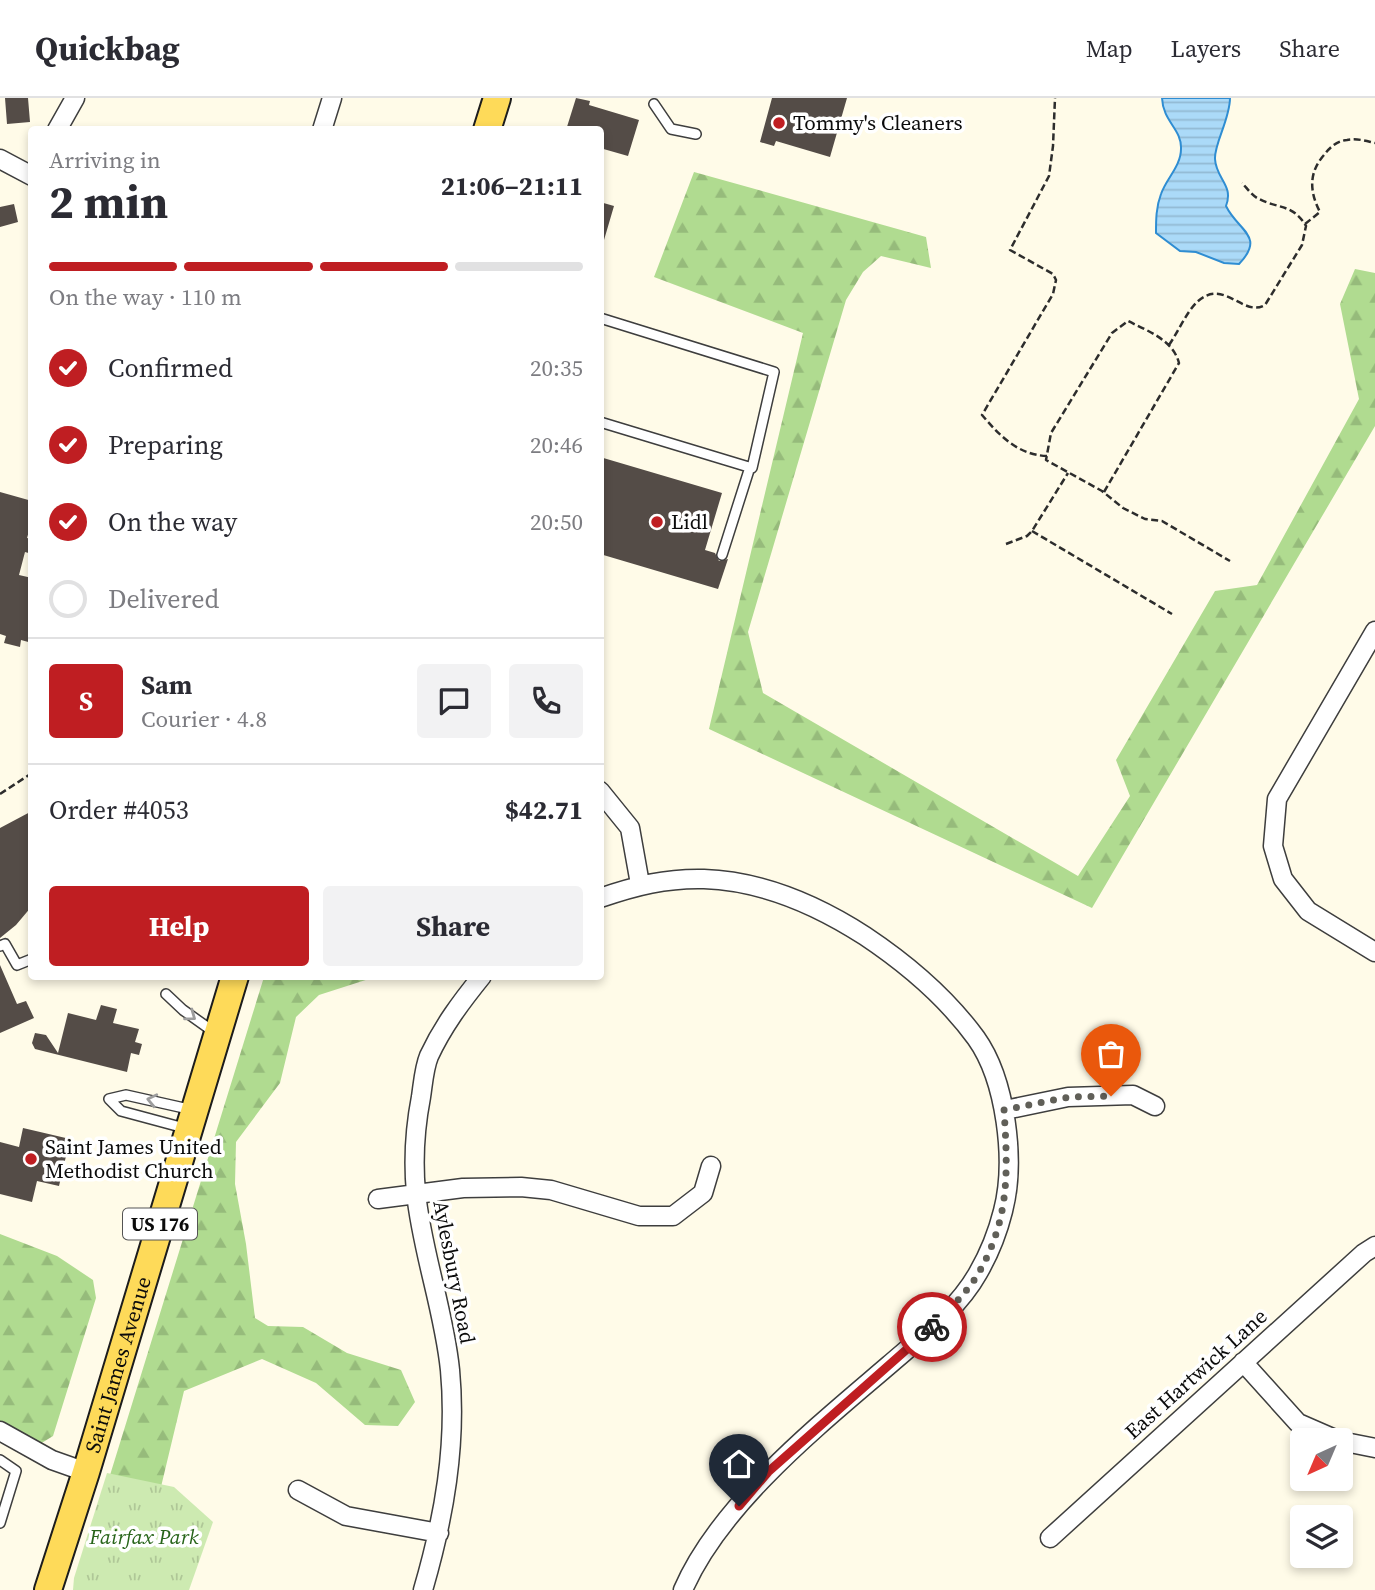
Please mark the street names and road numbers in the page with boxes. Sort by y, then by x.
street label: Aylesbury Road [426,1198,483,1346]
road number: US 176 [123,1208,197,1240]
street label: Saint James Avenue [78,1273,158,1456]
street label: East Hartwick Lane [1118,1302,1273,1445]

